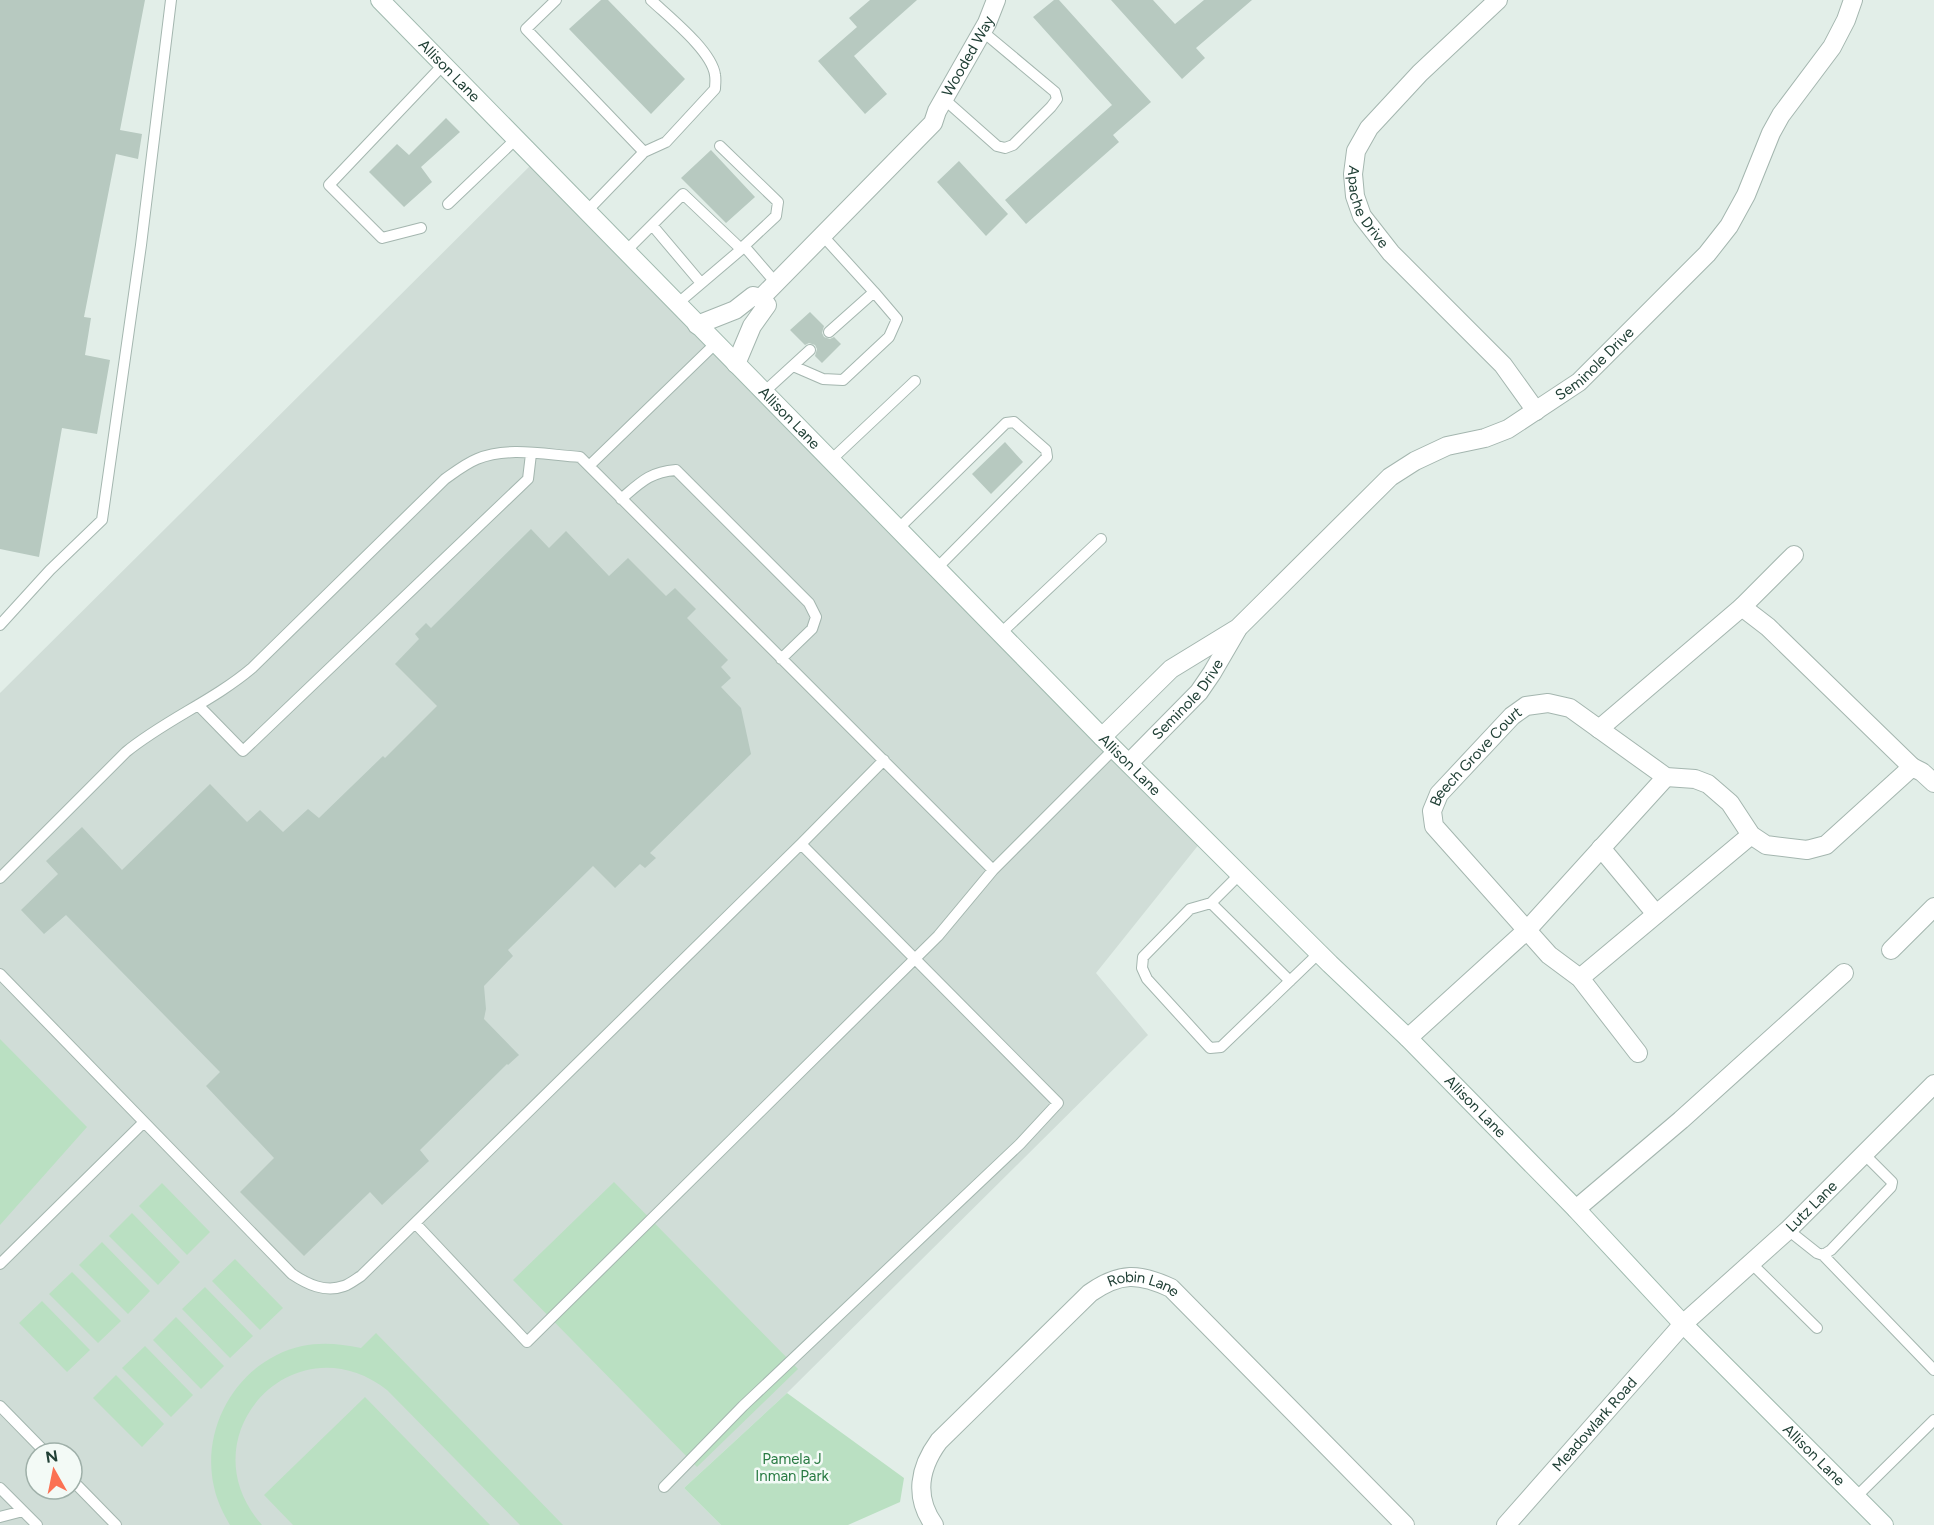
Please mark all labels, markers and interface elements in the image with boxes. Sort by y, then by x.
street label: Wooded Way [938,13,998,100]
street label: Allison Lane [415,36,484,106]
street label: Apache Drive [1344,165,1393,252]
street label: Seminole Drive [1552,323,1638,404]
street label: Allison Lane [755,383,824,453]
street label: Seminole Drive [1148,656,1227,743]
street label: Beech Grove Court [1426,703,1526,809]
street label: Allison Lane [1095,730,1165,799]
street label: Allison Lane [1441,1072,1510,1141]
street label: Lutz Lane [1782,1177,1841,1236]
street label: Robin Lane [1104,1268,1183,1300]
street label: Meadowlark Road [1548,1374,1641,1475]
street label: Allison Lane [1779,1420,1849,1490]
north arrow [24,1441,84,1501]
text: N [44,1446,59,1467]
park label: Pamela J Inman Park [755,1450,829,1485]

